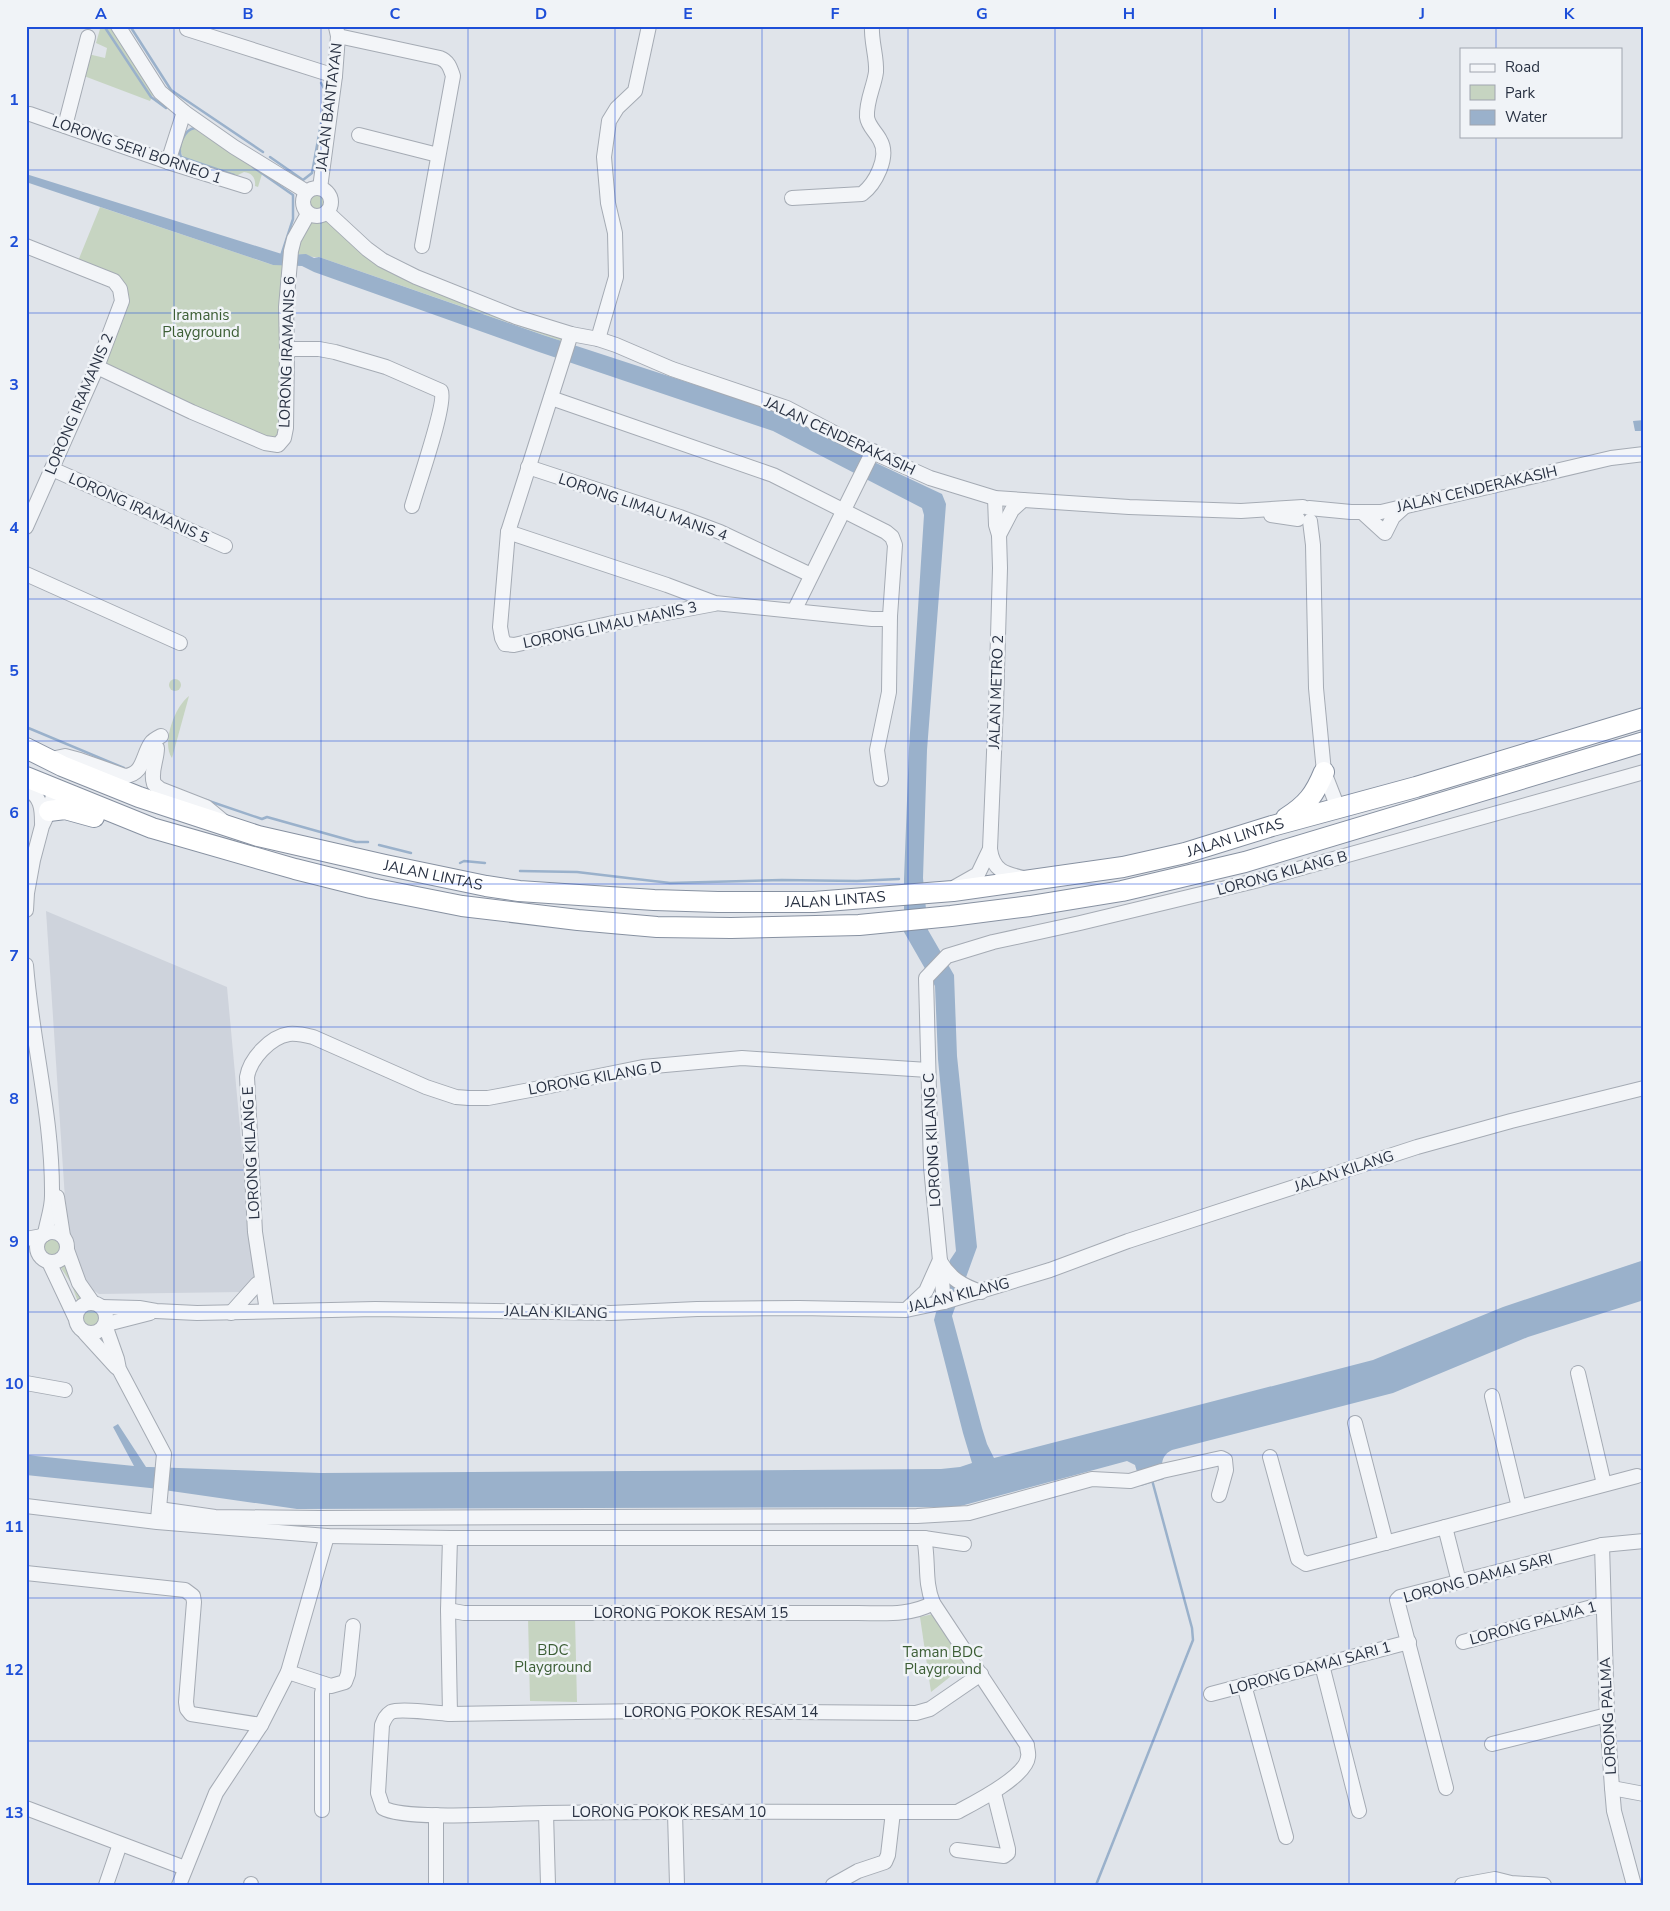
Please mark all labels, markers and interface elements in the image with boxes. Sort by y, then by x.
text: A [95,3,107,25]
text: B [242,3,254,25]
text: C [390,3,401,25]
text: D [535,3,547,25]
text: E [683,3,693,25]
text: F [831,3,840,25]
text: G [976,3,988,25]
text: H [1123,3,1135,25]
text: I [1273,3,1277,25]
text: J [1418,3,1425,25]
text: K [1564,3,1576,25]
street label: JALAN BANTAYAN [311,42,347,173]
legend [1460,48,1622,138]
text: Road [1505,57,1540,77]
text: Park [1505,83,1535,103]
text: 1 [9,89,19,111]
text: Water [1505,107,1548,127]
street label: LORONG SERI BORNEO 1 [50,112,224,188]
text: 2 [9,231,19,253]
street label: LORONG IRAMANIS 6 [274,276,300,428]
park label: Iramanis Playground [162,305,240,342]
street label: LORONG IRAMANIS 2 [40,330,118,478]
text: 3 [9,374,19,396]
street label: JALAN CENDERAKASIH [760,392,919,480]
street label: JALAN CENDERAKASIH [1394,461,1559,517]
street label: LORONG IRAMANIS 5 [66,468,212,548]
street label: LORONG LIMAU MANIS 4 [556,469,730,545]
text: 4 [9,517,19,539]
street label: LORONG LIMAU MANIS 3 [521,597,699,653]
street label: JALAN METRO 2 [984,635,1008,750]
text: 5 [9,660,19,682]
text: 6 [9,802,19,824]
street label: JALAN LINTAS [1183,813,1286,862]
street label: LORONG KILANG B [1215,846,1349,900]
street label: JALAN LINTAS [381,855,485,895]
street label: JALAN LINTAS [784,886,886,912]
text: 7 [9,945,19,967]
street label: LORONG KILANG D [527,1056,663,1100]
street label: LORONG KILANG C [918,1072,946,1208]
street label: LORONG KILANG E [238,1086,264,1220]
text: 8 [9,1088,19,1110]
street label: JALAN KILANG [1291,1145,1396,1197]
text: 9 [9,1231,19,1253]
street label: JALAN KILANG [905,1273,1012,1317]
street label: JALAN KILANG [503,1301,608,1323]
text: 10 [4,1373,24,1395]
text: 11 [4,1516,24,1538]
street label: LORONG DAMAI SARI [1401,1548,1555,1608]
street label: LORONG PALMA 1 [1467,1596,1599,1650]
street label: LORONG POKOK RESAM 15 [594,1603,788,1623]
street label: LORONG DAMAI SARI 1 [1227,1637,1393,1699]
park label: BDC Playground [514,1640,592,1677]
park label: Taman BDC Playground [903,1642,983,1679]
street label: LORONG PALMA [1595,1657,1621,1775]
text: 12 [4,1659,24,1681]
street label: LORONG POKOK RESAM 14 [624,1702,818,1722]
text: 13 [4,1802,24,1824]
street label: LORONG POKOK RESAM 10 [572,1802,766,1822]

